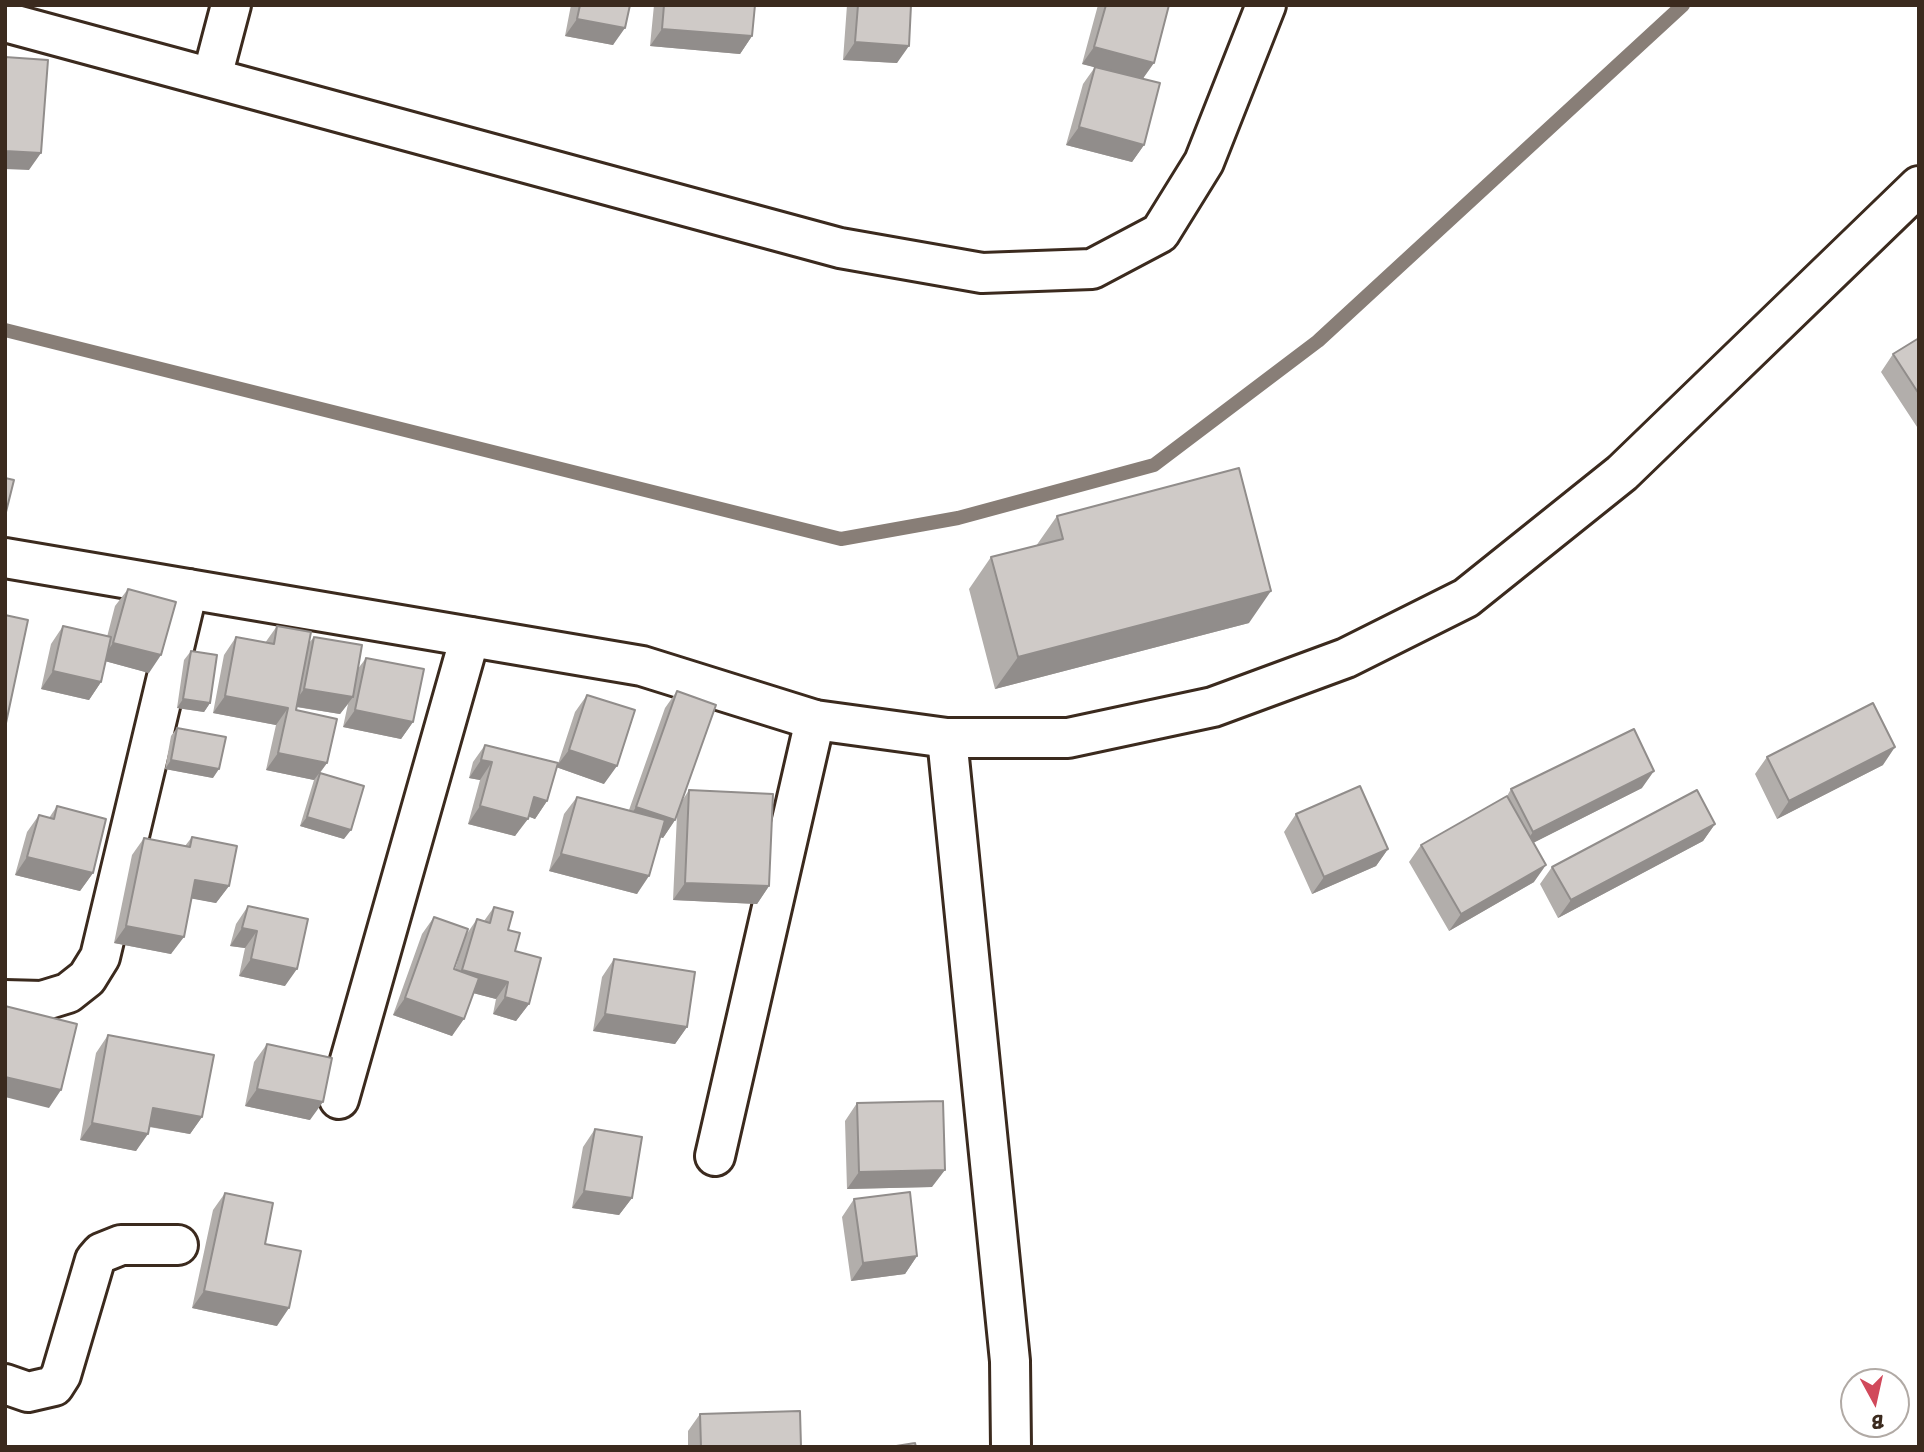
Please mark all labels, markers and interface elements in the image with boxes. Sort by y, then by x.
north arrow [1840,1368,1910,1438]
text: B [1869,1405,1886,1439]

